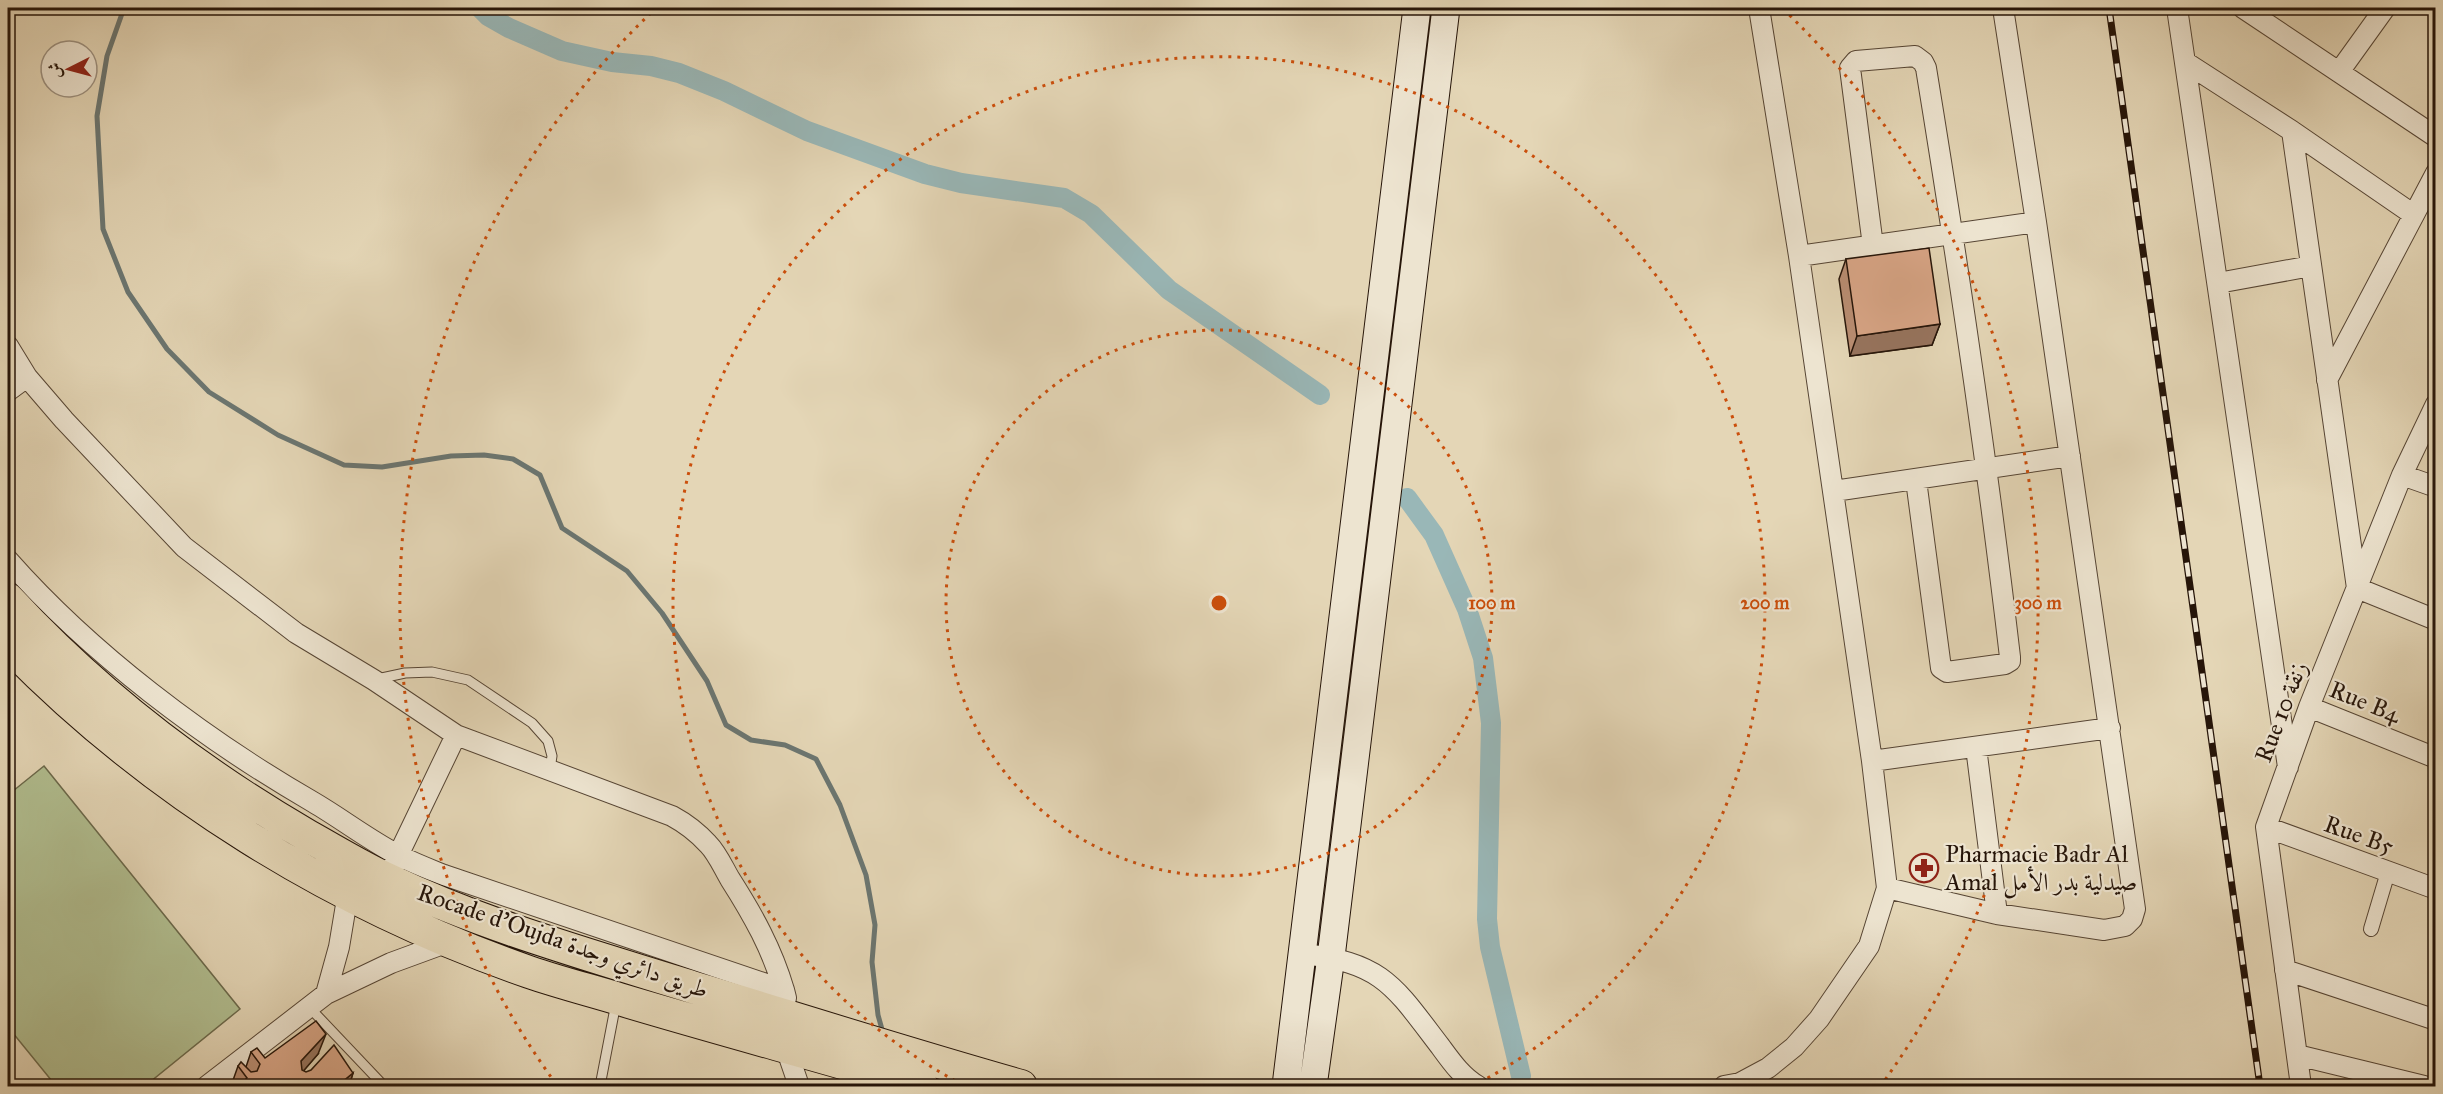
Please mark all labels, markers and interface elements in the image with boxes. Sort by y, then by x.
north arrow [39,39,99,99]
text: ش [44,62,65,79]
text: 100 m [1469,592,1516,614]
text: 200 m [1741,592,1790,614]
text: 300 m [2014,592,2062,615]
centre of rings [1209,593,1229,613]
street label: Rue 10 زنقة [2248,657,2314,767]
street label: Rue B4 [2325,674,2405,730]
street label: Rue B5 [2320,809,2398,861]
place label: Pharmacie Badr Al Amal صيدلية بدر الأمل [1944,839,2137,899]
pharmacy icon: Pharmacie Badr Al Amal صيدلية بدر الأمل [1908,852,1940,884]
street label: Rocade d'Oujda طريق دائري وجدة [412,877,712,1009]

